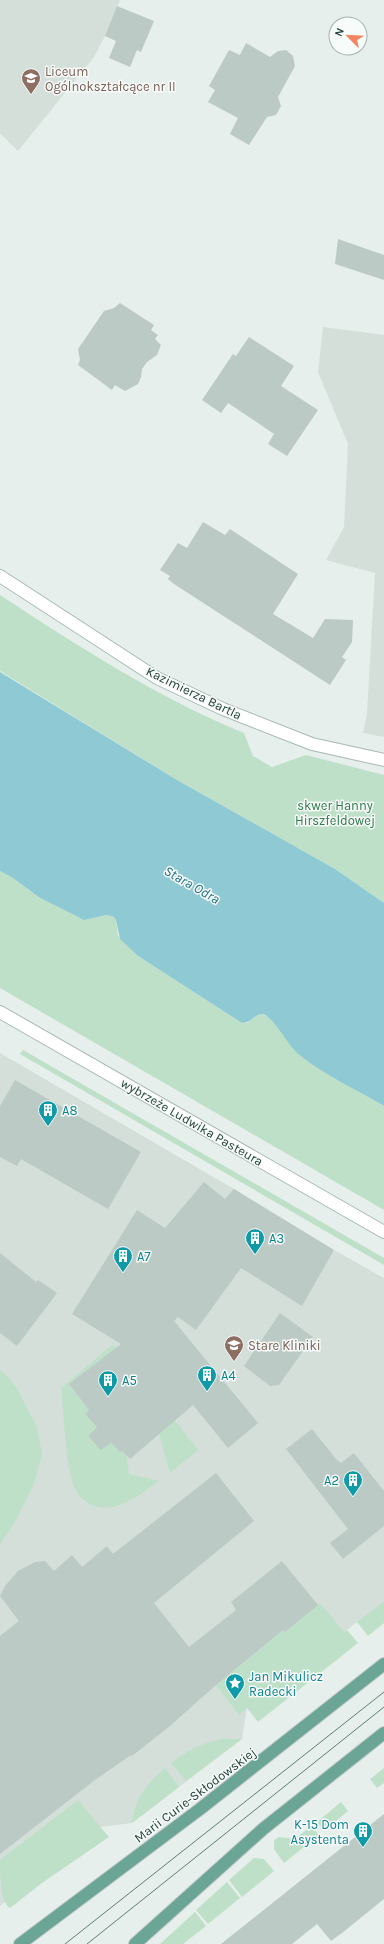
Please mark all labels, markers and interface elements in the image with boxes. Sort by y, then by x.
north arrow [328,16,368,56]
text: N [332,26,347,38]
place label: Liceum Ogólnokształcące nr II [45,64,176,94]
school or university icon: Liceum Ogólnokształcące nr II [20,67,42,95]
street label: Kazimierza Bartla [144,663,244,723]
park label: skwer Hanny Hirszfeldowej [295,798,375,828]
water label: Stara Odra [161,862,223,908]
street label: wybrzeże Ludwika Pasteura [118,1075,266,1169]
building icon: A8 [37,1099,59,1127]
place label: A8 [62,1103,77,1118]
building icon: A3 [244,1227,266,1255]
place label: A3 [269,1231,284,1246]
building icon: A7 [112,1245,134,1273]
place label: A7 [137,1249,151,1264]
school or university icon: Stare Kliniki [223,1334,245,1362]
place label: Stare Kliniki [248,1338,321,1353]
building icon: A4 [196,1364,218,1392]
place label: A4 [221,1368,236,1383]
building icon: A5 [97,1369,119,1397]
place label: A5 [122,1373,137,1388]
building icon: A2 [342,1469,364,1497]
place label: A2 [324,1473,339,1488]
place label: Jan Mikulicz Radecki [249,1669,323,1699]
place icon: Jan Mikulicz Radecki [224,1672,246,1700]
street label: Marii Curie-Skłodowskiej [131,1744,259,1846]
place label: K-15 Dom Asystenta [291,1817,349,1847]
building icon: K-15 Dom Asystenta [352,1820,374,1848]

